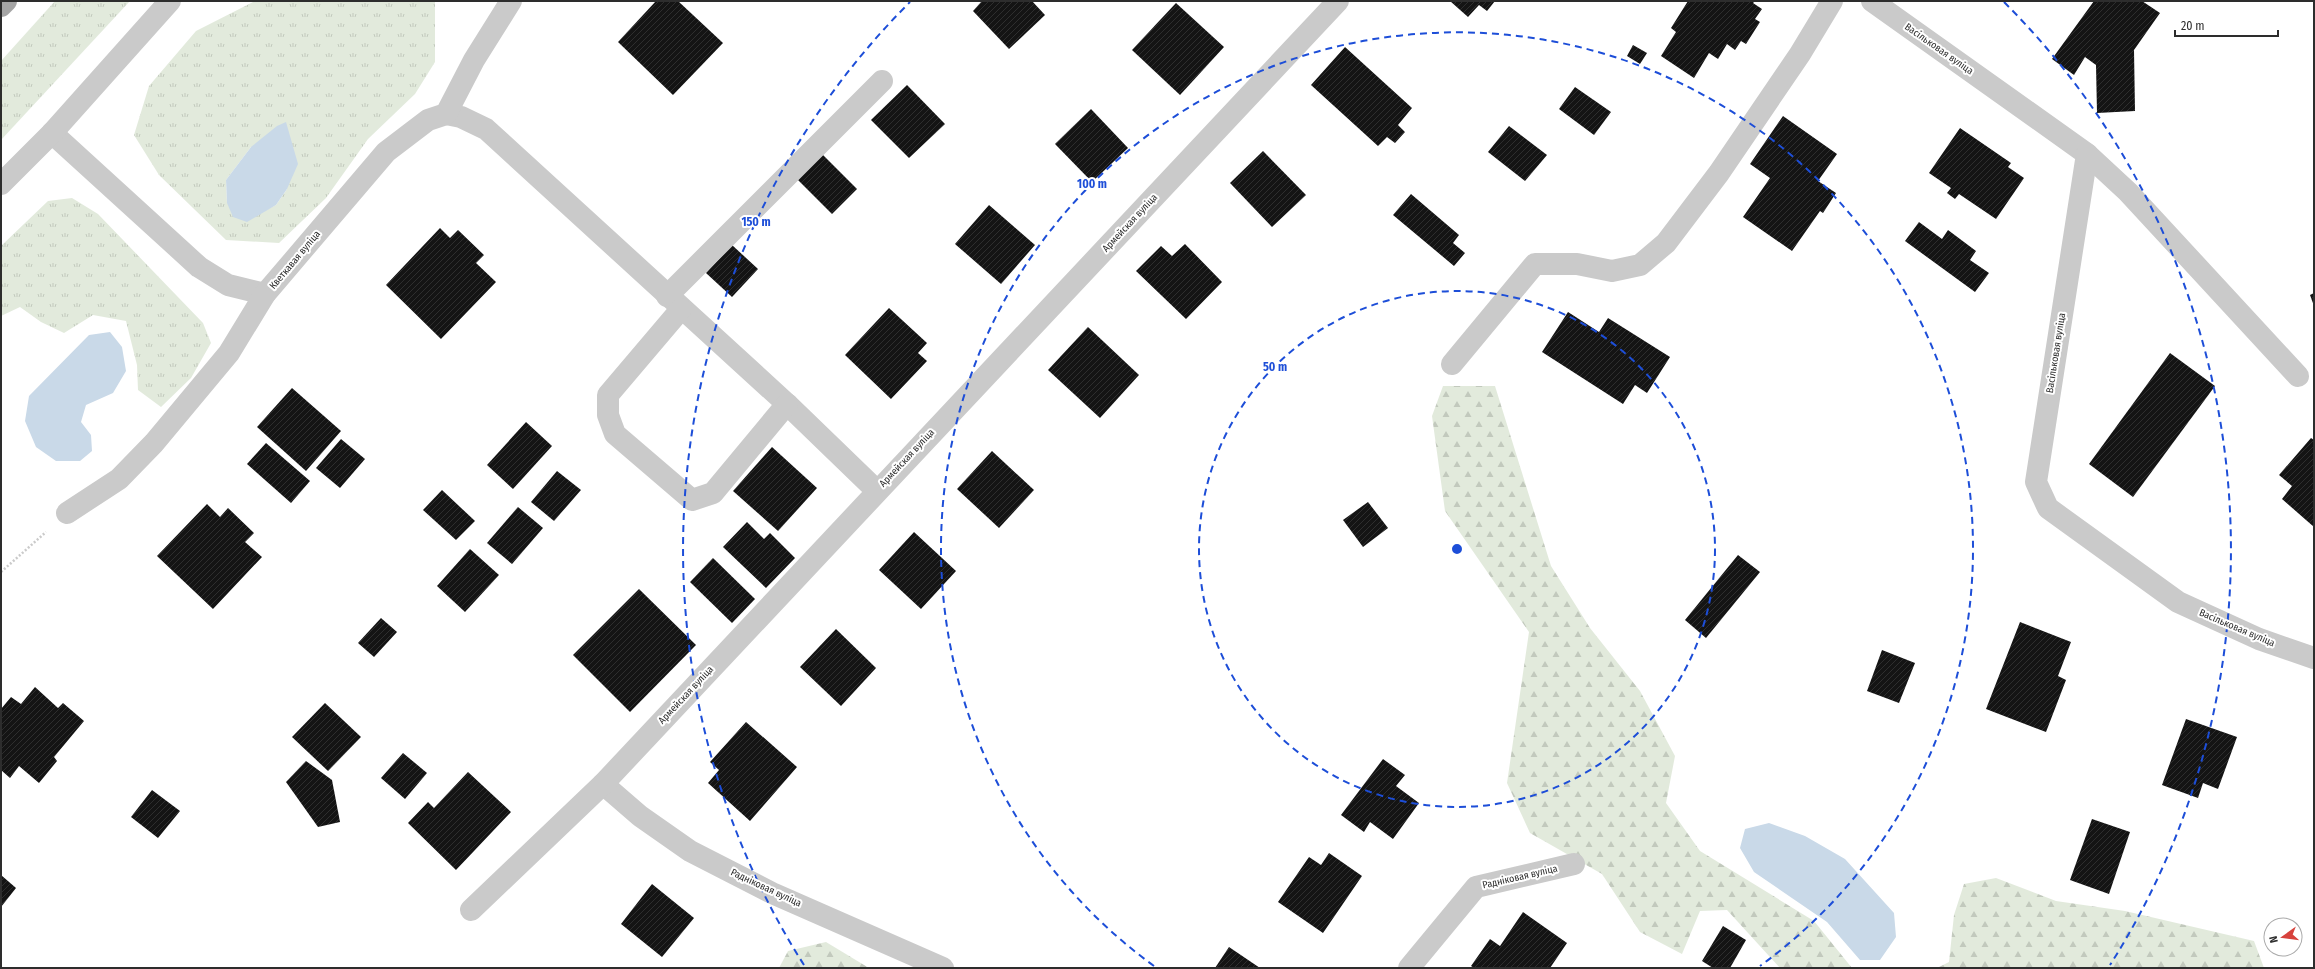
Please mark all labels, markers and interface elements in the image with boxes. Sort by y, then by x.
scale bar [2175,12,2278,38]
text: 20 m [2181,19,2205,33]
street label: Васільковая вуліца [1902,20,1976,77]
text: 100 m [1077,177,1107,191]
street label: Армейская вуліца [1099,191,1160,255]
text: 150 m [741,215,771,229]
street label: Кветкавая вуліца [266,228,323,292]
street label: Васільковая вуліца [2043,312,2068,394]
text: 50 m [1263,360,1287,374]
street label: Армейская вуліца [876,426,937,490]
centre of rings [1450,542,1464,556]
street label: Васільковая вуліца [2197,606,2277,649]
street label: Армейская вуліца [655,663,716,727]
street label: Радніковая вуліца [1481,862,1559,891]
street label: Радніковая вуліца [729,865,804,910]
north arrow [2263,917,2303,957]
text: N [2267,935,2281,944]

